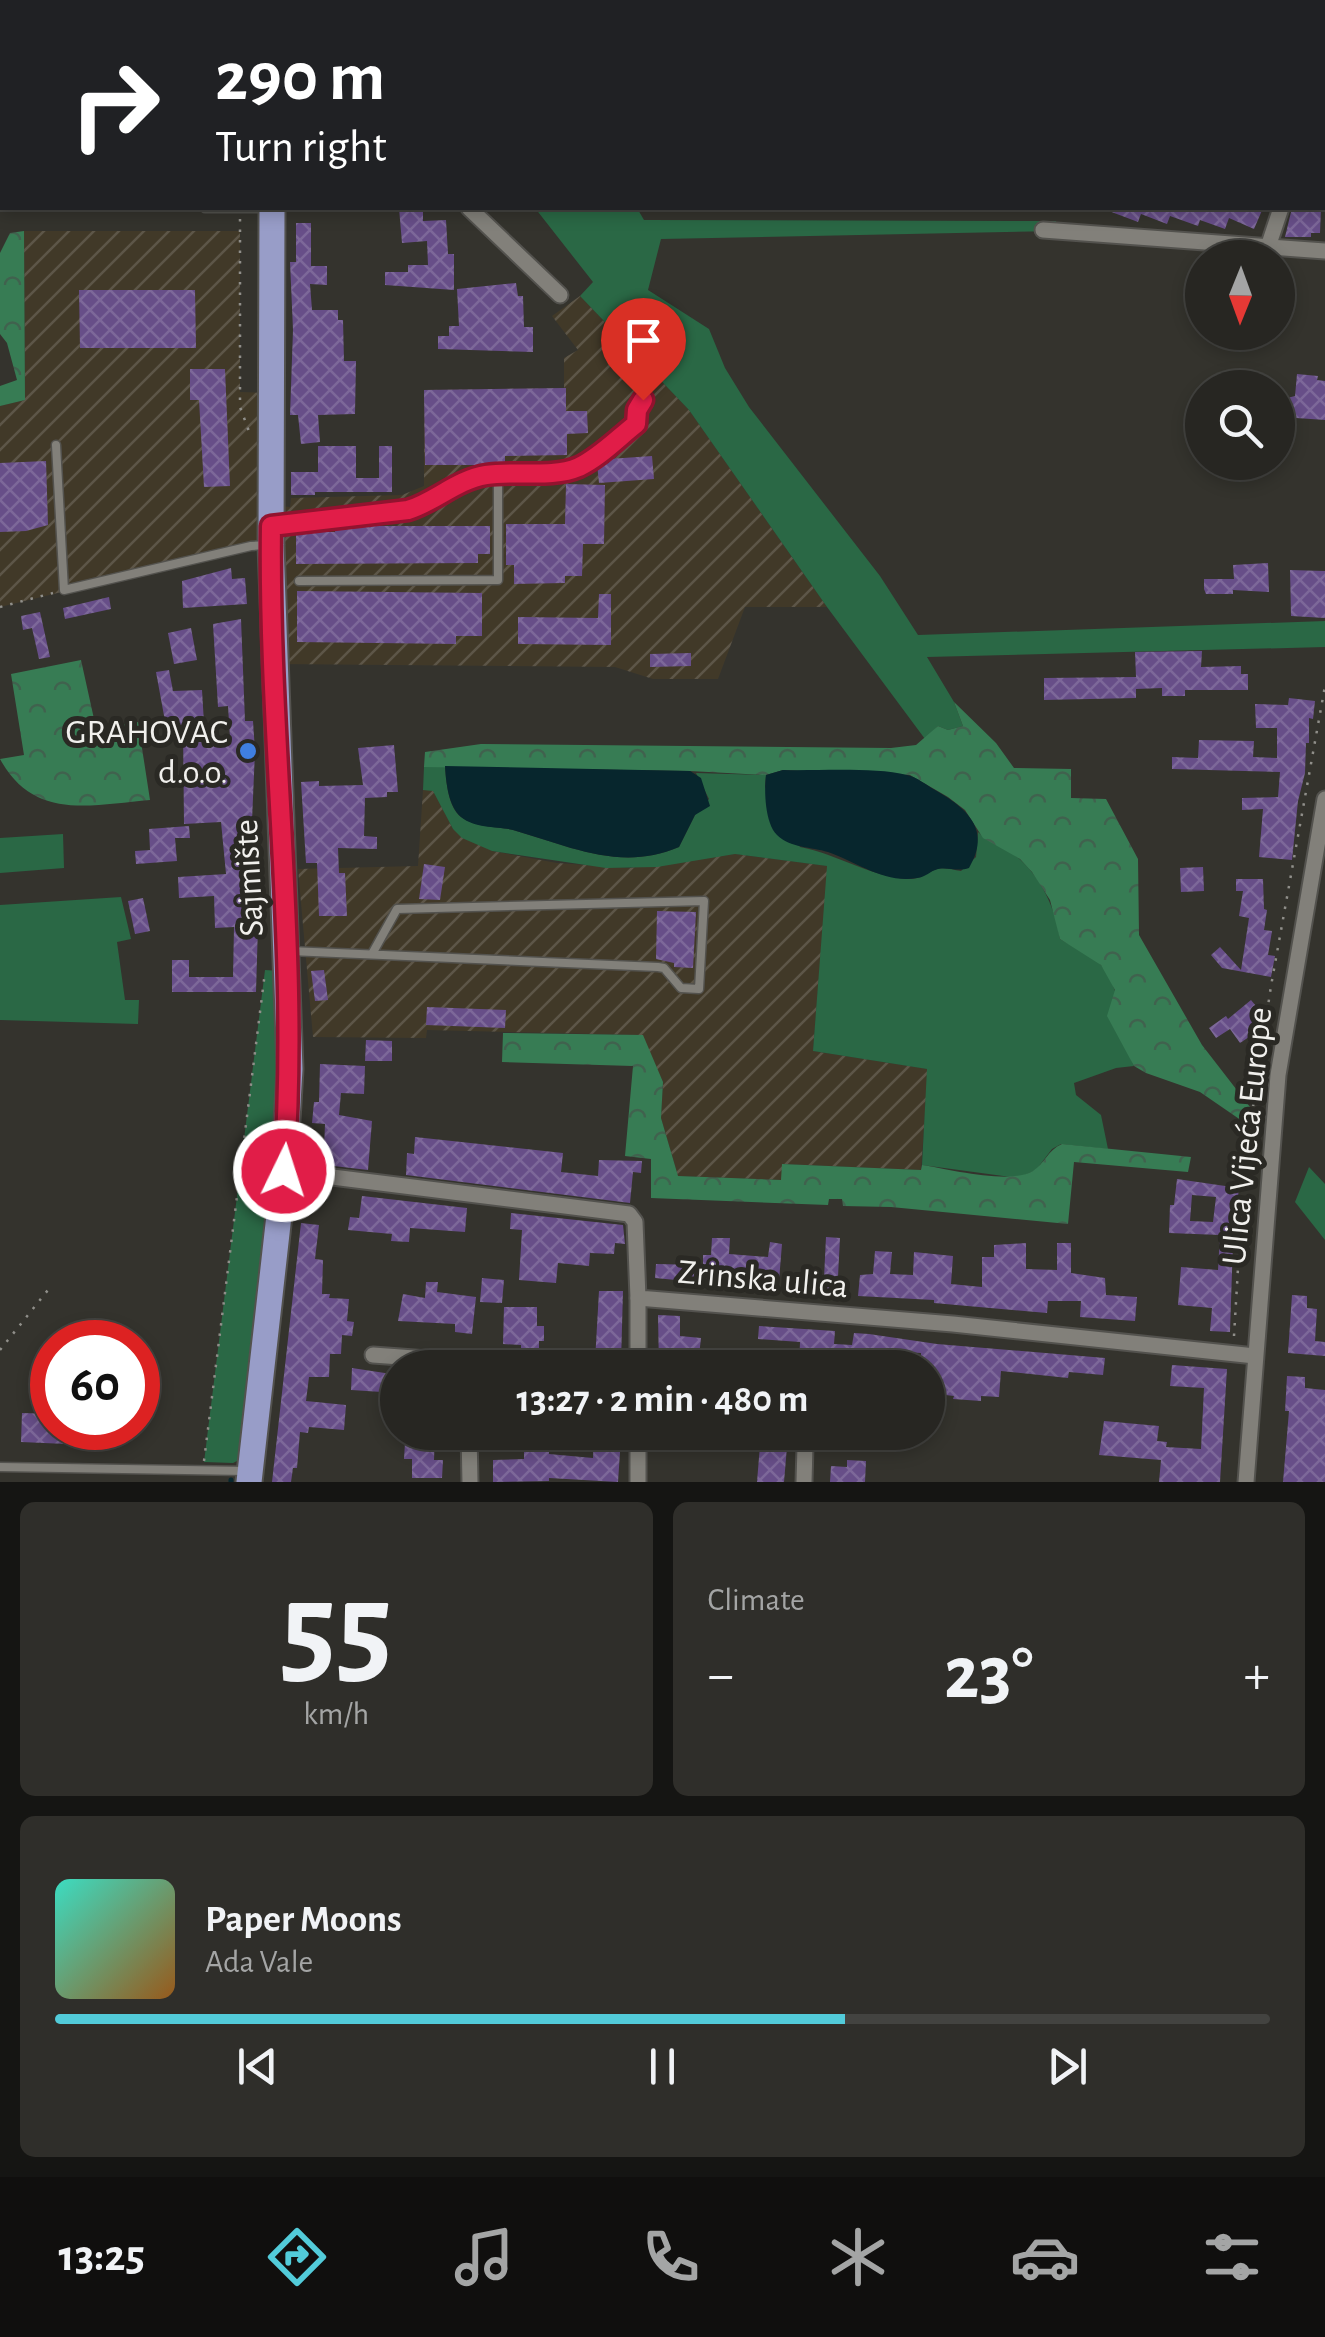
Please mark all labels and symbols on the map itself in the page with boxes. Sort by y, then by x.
north arrow [1185,240,1295,350]
pin [601,298,686,401]
place label: GRAHOVAC d.o.o. [65,715,228,790]
marker: GRAHOVAC d.o.o. [237,740,259,762]
street label: Sajmište [229,818,270,938]
street label: Ulica Vijeća Europe [1217,1006,1278,1267]
position arrow [232,1119,336,1223]
street label: Zrinska ulica [676,1255,849,1304]
speed limit sign: 60 [30,1320,160,1450]

